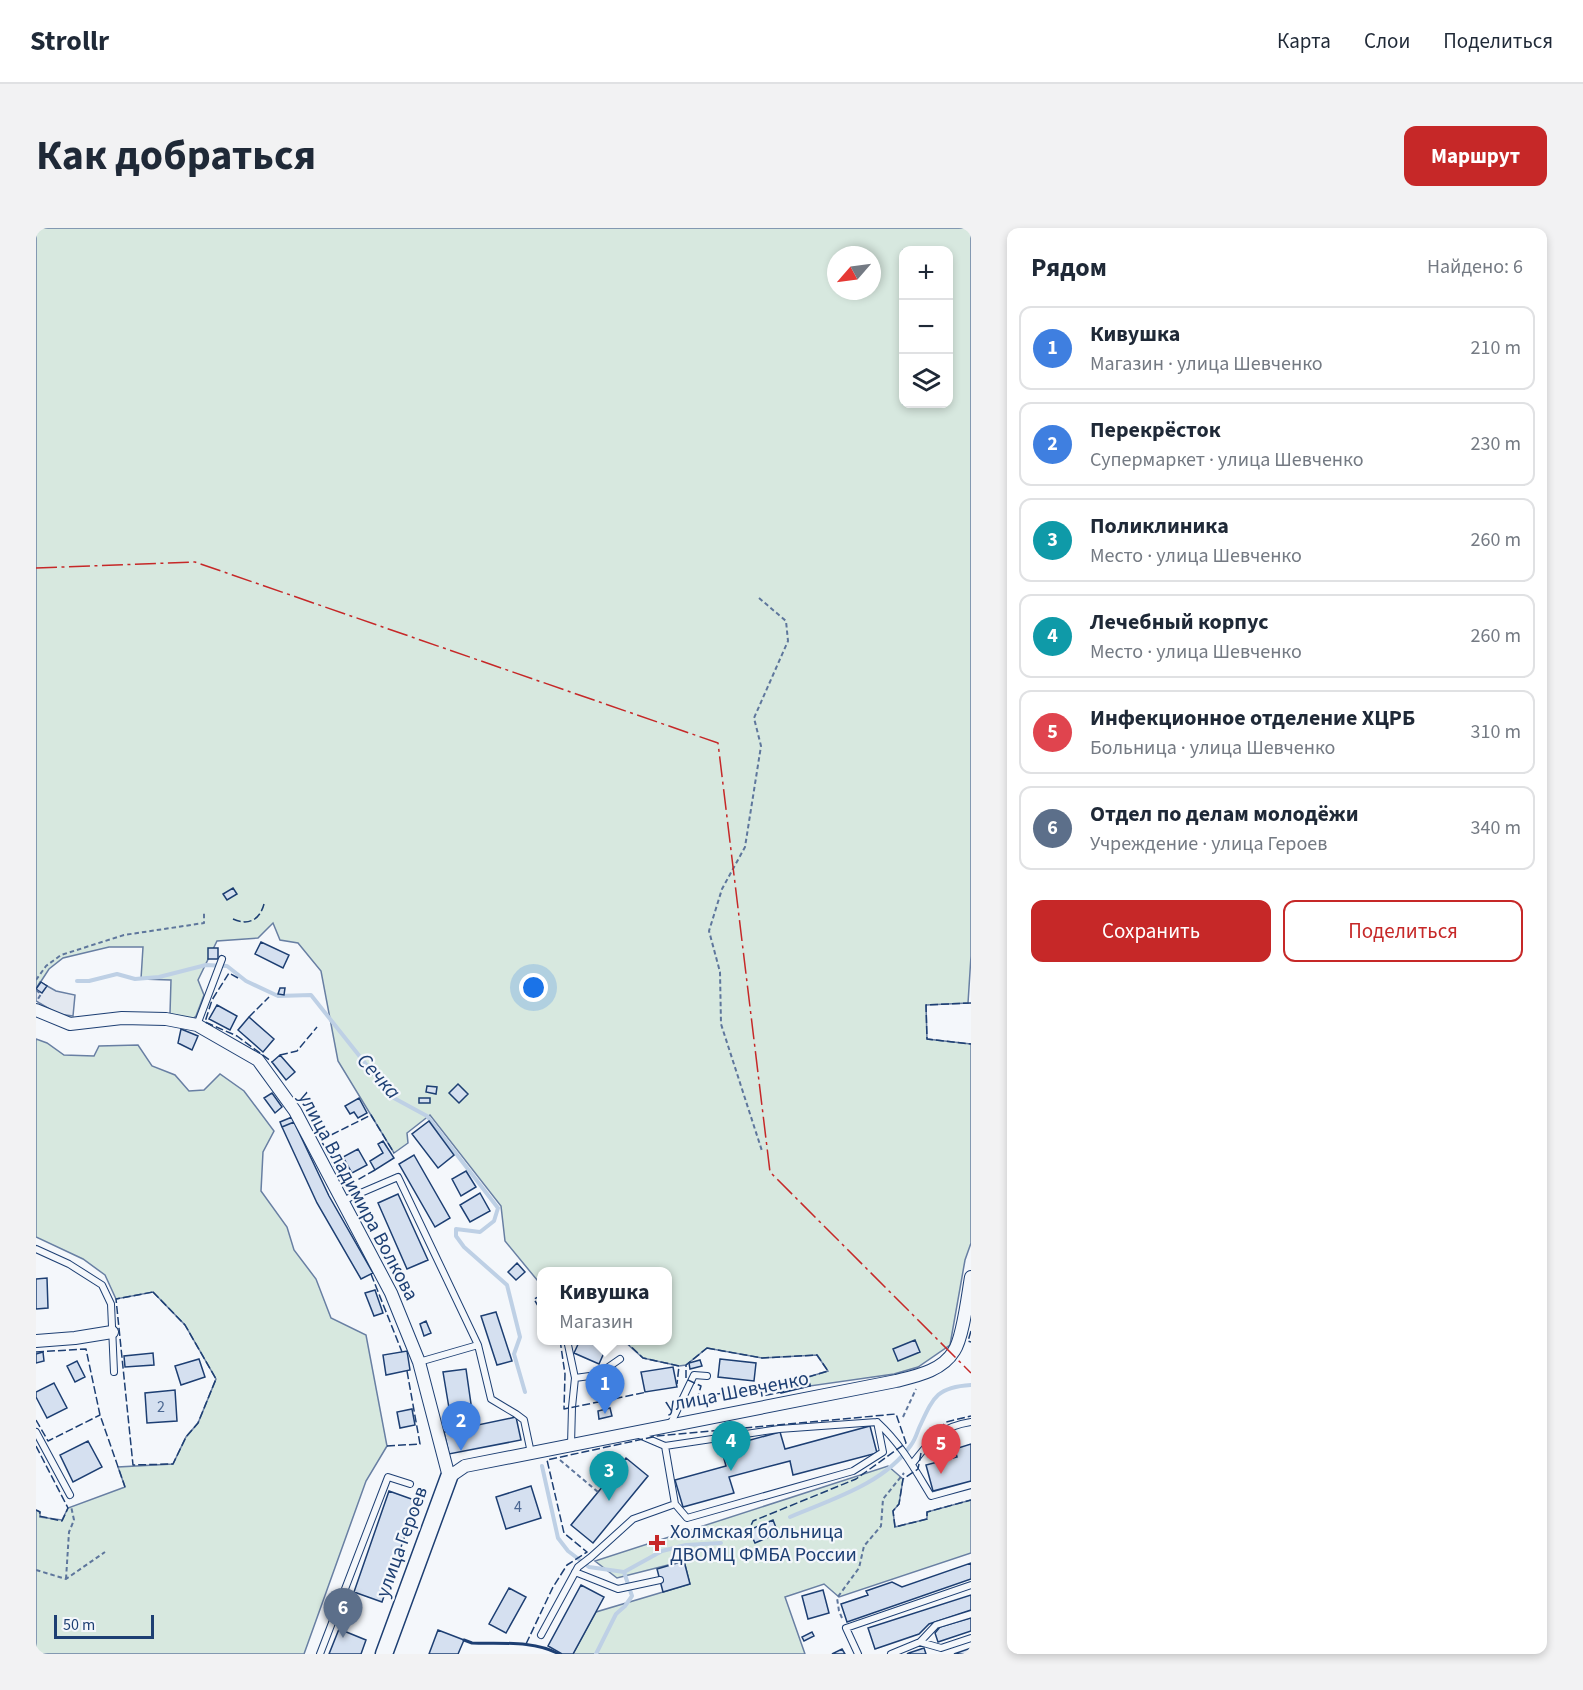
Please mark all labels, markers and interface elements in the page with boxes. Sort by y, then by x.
text: Strollr [30,21,109,61]
text: Карта [1277,26,1331,56]
text: Слои [1364,26,1410,56]
text: Поделиться [1443,26,1553,56]
text: Как добраться [36,126,316,186]
button: Маршрут [1404,126,1547,186]
north arrow [827,246,881,300]
map controls [899,246,953,408]
button: + [899,246,953,300]
text: Рядом [1031,249,1107,286]
text: Найдено: 6 [1427,253,1523,281]
button: − [899,300,953,354]
text: Кивушка [1090,318,1180,350]
text: 1 [1047,334,1058,362]
text: 210 m [1471,334,1521,362]
text: Магазин · улица Шевченко [1090,350,1323,378]
button: layers [899,354,953,408]
text: Перекрёсток [1090,414,1221,446]
text: 2 [1047,430,1058,458]
text: 230 m [1471,430,1521,458]
text: Супермаркет · улица Шевченко [1090,446,1364,474]
text: Поликлиника [1090,510,1229,542]
text: 3 [1047,526,1058,554]
text: 260 m [1471,526,1521,554]
text: Место · улица Шевченко [1090,542,1302,570]
text: Лечебный корпус [1090,606,1268,638]
text: 4 [1047,622,1058,650]
text: 260 m [1471,622,1521,650]
text: Место · улица Шевченко [1090,638,1302,666]
text: Инфекционное отделение ХЦРБ [1090,702,1415,734]
text: 5 [1047,718,1058,746]
text: 310 m [1471,718,1521,746]
text: Больница · улица Шевченко [1090,734,1335,762]
text: Отдел по делам молодёжи [1090,798,1358,830]
text: 6 [1047,814,1058,842]
text: 340 m [1471,814,1521,842]
text: Учреждение · улица Героев [1090,830,1327,858]
button: Сохранить [1031,900,1271,962]
button: Поделиться [1283,900,1523,962]
your location [519,973,548,1002]
water label: Сечка [350,1046,408,1106]
street label: улица Владимира Волкова [291,1086,425,1306]
popup [537,1267,672,1345]
text: Кивушка [559,1276,650,1308]
text: Магазин [559,1308,633,1336]
pin: 1 [586,1364,624,1414]
street label: улица Шевченко [663,1364,811,1420]
house number: 2 [157,1396,165,1418]
pin: 2 [442,1402,480,1451]
pin: 4 [712,1422,750,1471]
pin: 5 [922,1424,960,1474]
pin: 3 [590,1452,628,1501]
street label: улица Героев [369,1483,435,1601]
house number: 4 [514,1496,522,1518]
place label: Холмская больница ДВОМЦ ФМБА России [670,1518,857,1569]
marker: Холмская больница ДВОМЦ ФМБА России [648,1534,666,1552]
pin: 6 [324,1588,362,1638]
scale bar [54,1612,154,1640]
text: 50 m [63,1614,95,1636]

